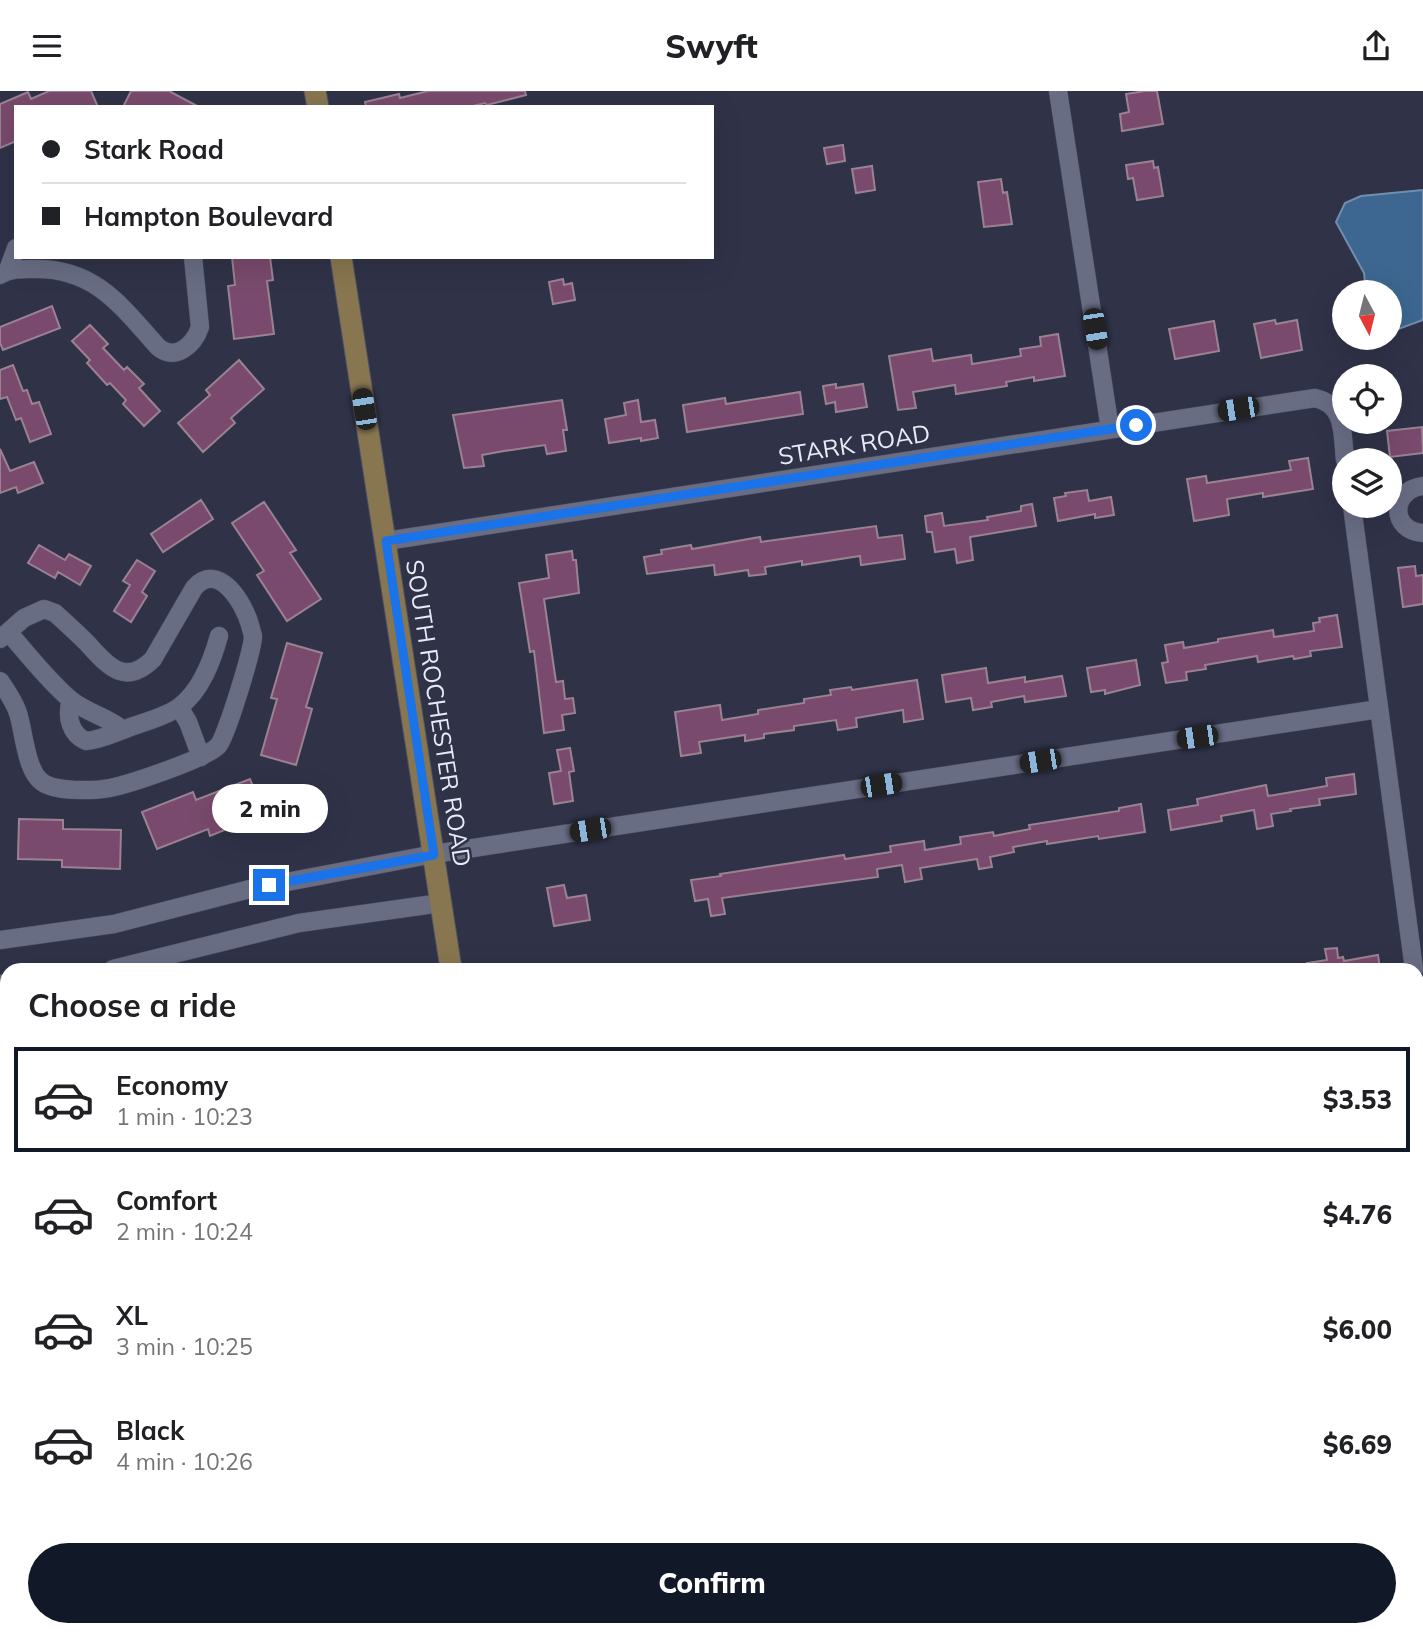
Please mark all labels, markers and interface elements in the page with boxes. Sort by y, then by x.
text: Swyft [665,26,758,66]
icon: menu [28,27,66,65]
icon: share [1357,27,1395,65]
text: Stark Road [84,133,224,166]
text: Hampton Boulevard [84,200,333,233]
north arrow [1332,280,1402,350]
map controls [1332,280,1402,518]
car [1082,307,1109,351]
button: locate [1332,364,1402,434]
car [351,387,378,431]
car [1216,395,1261,423]
route start [1120,409,1152,441]
street label: STARK ROAD [776,417,932,471]
button: layers [1332,448,1402,518]
street label: SOUTH ROCHESTER ROAD [400,557,478,869]
car [1175,724,1220,750]
car [1018,747,1063,775]
car [859,771,904,799]
callout: 2 min [211,783,327,833]
text: 2 min [239,794,301,823]
car [568,816,613,844]
route end [253,869,285,901]
text: Choose a ride [28,985,236,1025]
icon: car [32,1068,95,1131]
text: Economy [116,1069,228,1102]
text: $3.53 [1323,1083,1392,1116]
text: 1 min · 10:23 [116,1102,253,1131]
icon: car [32,1183,95,1246]
text: Comfort [116,1184,217,1217]
text: $4.76 [1323,1198,1392,1231]
text: 2 min · 10:24 [116,1217,253,1246]
icon: car [32,1298,95,1361]
text: XL [116,1299,148,1332]
text: $6.00 [1323,1313,1392,1346]
text: 3 min · 10:25 [116,1332,253,1361]
icon: car [32,1413,95,1476]
text: Black [116,1414,184,1447]
text: $6.69 [1323,1428,1392,1461]
text: 4 min · 10:26 [116,1447,253,1476]
button: Confirm [28,1543,1396,1623]

